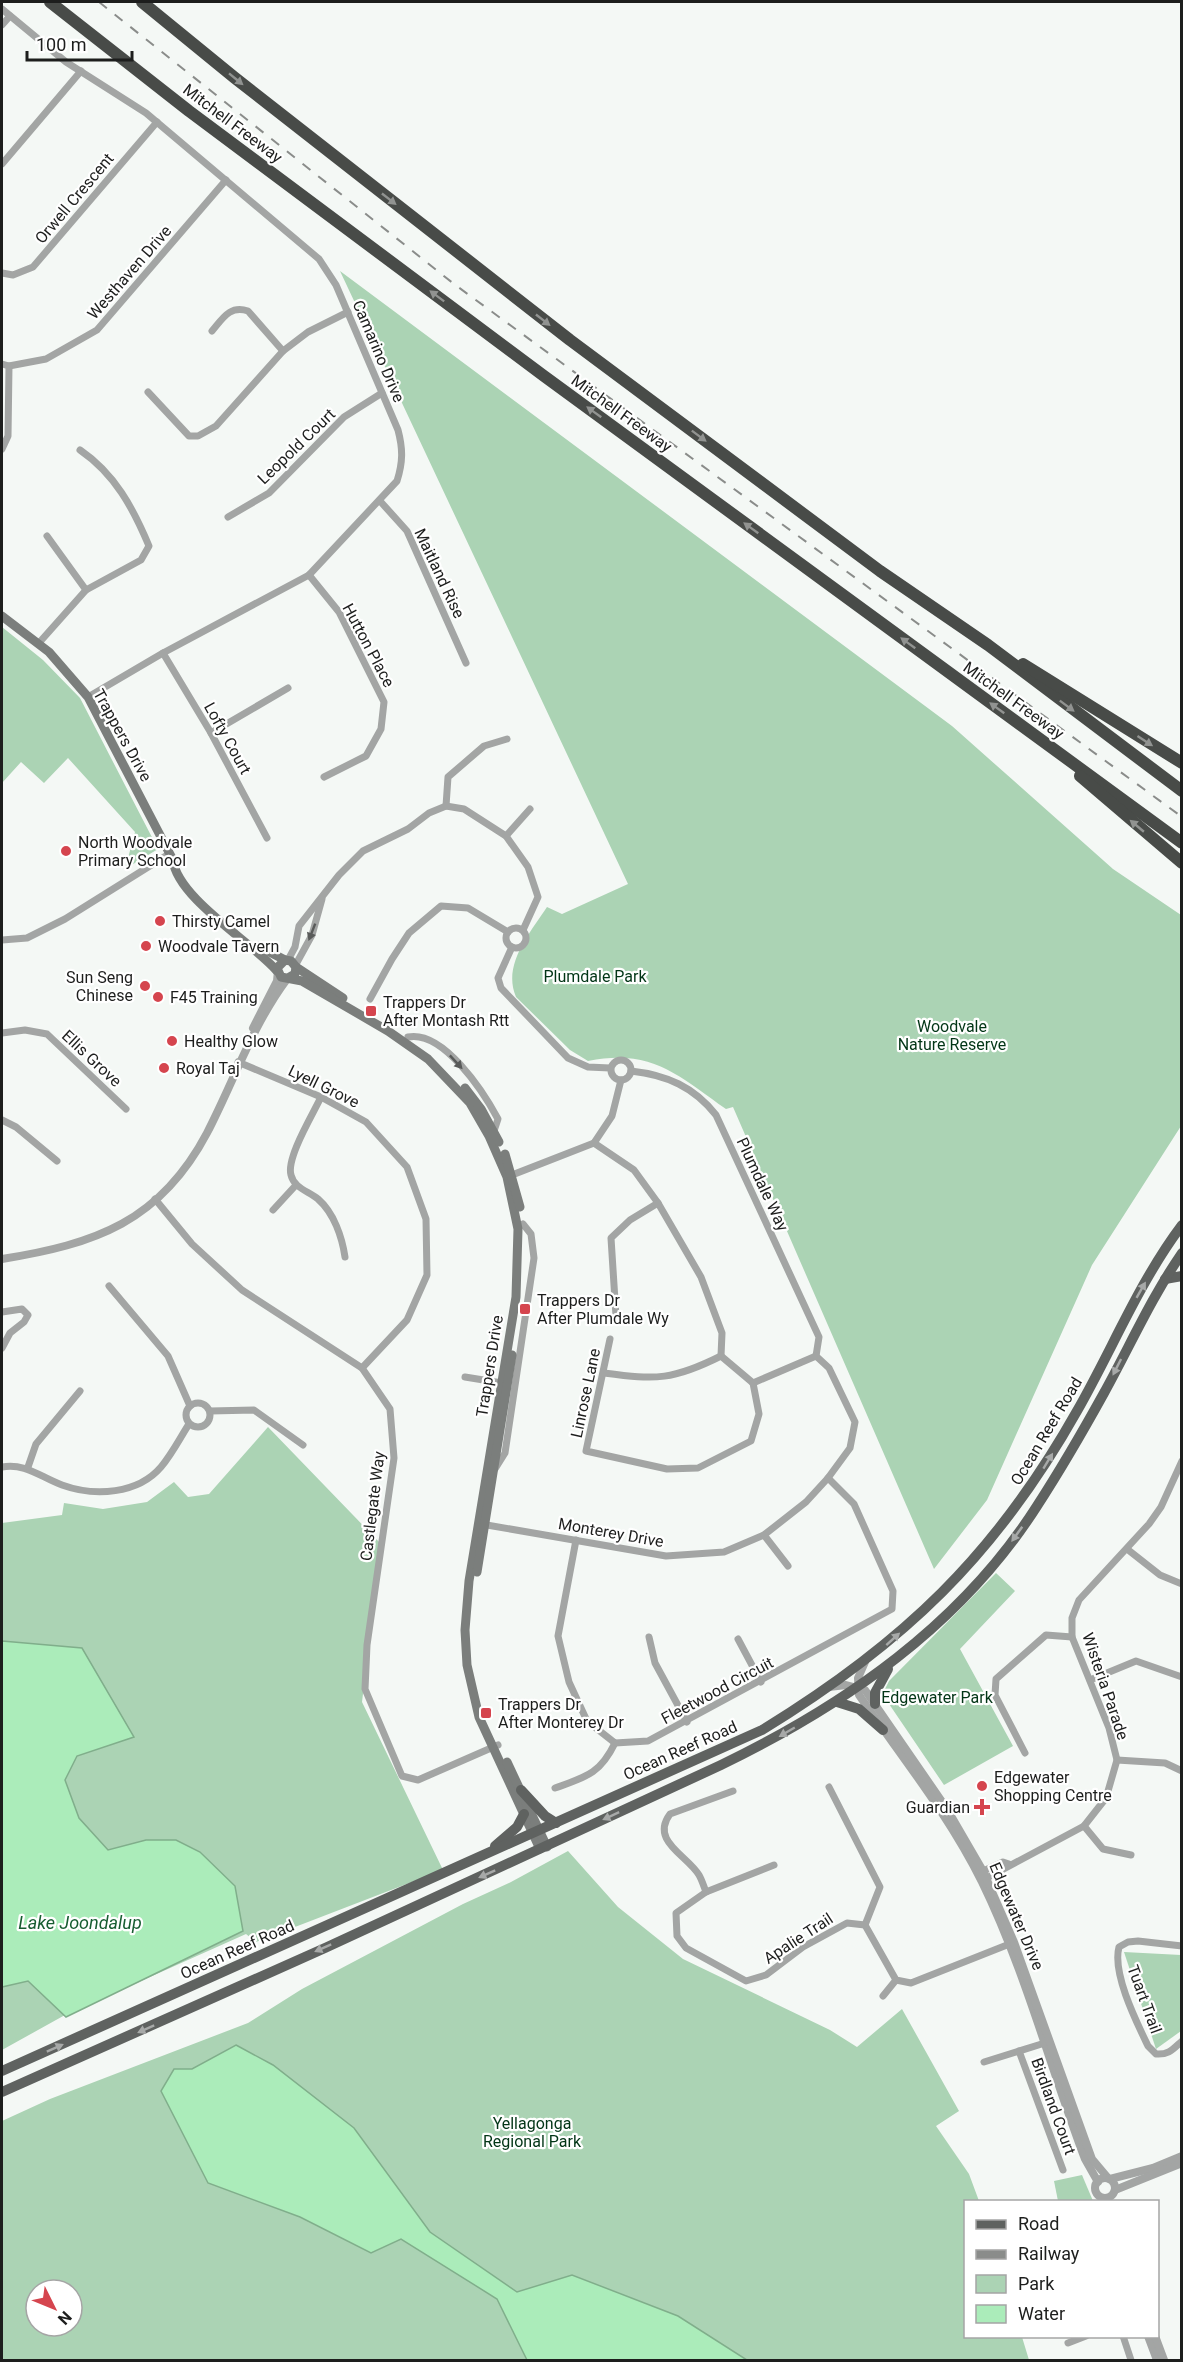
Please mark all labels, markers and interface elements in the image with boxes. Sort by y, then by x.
scale bar [27,24,132,62]
text: 100 m [36,34,87,55]
one-way arrow [228,72,244,85]
street label: Mitchell Freeway [179,80,287,167]
street label: Orwell Crescent [31,149,118,247]
one-way arrow [382,193,397,205]
street label: Westhaven Drive [83,221,175,323]
one-way arrow [429,290,445,302]
street label: Camarino Drive [348,297,409,405]
one-way arrow [535,313,551,326]
street label: Mitchell Freeway [568,371,676,456]
street label: Leopold Court [254,405,339,488]
one-way arrow [586,406,602,418]
one-way arrow [691,430,707,443]
one-way arrow [743,522,758,534]
street label: Maitland Rise [410,525,469,621]
street label: Hutton Place [339,600,399,690]
one-way arrow [900,637,916,649]
street label: Mitchell Freeway [960,658,1068,743]
street label: Trappers Drive [89,686,156,785]
street label: Lofty Court [200,699,255,778]
one-way arrow [1060,699,1075,711]
one-way arrow [990,702,1006,714]
one-way arrow [1137,735,1153,746]
one-way arrow [1129,820,1144,833]
place label: North Woodvale Primary School [78,833,192,870]
marker: North Woodvale Primary School [59,844,73,858]
place label: Thirsty Camel [172,912,270,931]
marker: Thirsty Camel [153,914,167,928]
one-way arrow [307,924,317,942]
place label: Woodvale Tavern [158,937,279,956]
marker: Woodvale Tavern [139,939,153,953]
park label: Plumdale Park [543,967,647,986]
place label: Sun Seng Chinese [66,968,133,1005]
marker: Sun Seng Chinese [138,979,152,993]
place label: F45 Training [170,988,258,1007]
marker: F45 Training [151,990,165,1004]
place label: Trappers Dr After Montash Rtt [383,993,509,1030]
marker: Trappers Dr After Montash Rtt [364,1004,378,1018]
park label: Woodvale Nature Reserve [898,1017,1006,1054]
street label: Ellis Grove [58,1026,125,1091]
place label: Healthy Glow [184,1032,278,1051]
marker: Healthy Glow [165,1034,179,1048]
one-way arrow [449,1054,462,1069]
place label: Royal Taj [176,1059,240,1078]
marker: Royal Taj [157,1061,171,1075]
street label: Lyell Grove [285,1061,362,1112]
street label: Plumdale Way [733,1134,793,1234]
one-way arrow [1136,1281,1146,1298]
place label: Trappers Dr After Plumdale Wy [537,1291,669,1328]
marker: Trappers Dr After Plumdale Wy [518,1302,532,1316]
street label: Trappers Drive [472,1314,507,1418]
street label: Linrose Lane [567,1347,604,1440]
one-way arrow [1112,1359,1122,1376]
street label: Ocean Reef Road [1007,1374,1086,1489]
street label: Castlegate Way [356,1450,389,1562]
one-way arrow [1042,1453,1053,1469]
street label: Monterey Drive [557,1514,665,1551]
one-way arrow [1011,1527,1023,1542]
street label: Wisteria Parade [1078,1630,1133,1742]
one-way arrow [885,1632,900,1646]
street label: Fleetwood Circuit [658,1653,776,1728]
park label: Edgewater Park [881,1688,994,1707]
place label: Trappers Dr After Monterey Dr [498,1695,624,1732]
marker: Trappers Dr After Monterey Dr [479,1706,493,1720]
street label: Ocean Reef Road [620,1717,740,1784]
one-way arrow [778,1727,795,1737]
place label: Edgewater Shopping Centre [994,1768,1112,1805]
marker: Edgewater Shopping Centre [975,1779,989,1793]
place label: Guardian [906,1798,970,1817]
marker: Guardian [975,1800,989,1814]
one-way arrow [603,1812,620,1821]
street label: Edgewater Drive [985,1859,1048,1973]
one-way arrow [479,1869,496,1878]
street label: Apalie Trail [760,1909,836,1968]
water label: Lake Joondalup [18,1912,142,1933]
street label: Ocean Reef Road [177,1916,297,1983]
one-way arrow [315,1944,332,1953]
street label: Tuart Trail [1123,1962,1166,2036]
one-way arrow [137,2024,154,2033]
one-way arrow [47,2044,64,2053]
street label: Birdland Court [1027,2055,1080,2157]
park label: Yellagonga Regional Park [483,2114,582,2151]
legend [964,2200,1159,2338]
text: Road [1018,2213,1059,2234]
text: Railway [1018,2243,1080,2264]
text: Park [1018,2273,1055,2294]
north arrow [24,2278,84,2338]
text: Water [1018,2303,1065,2324]
text: N [54,2307,75,2328]

